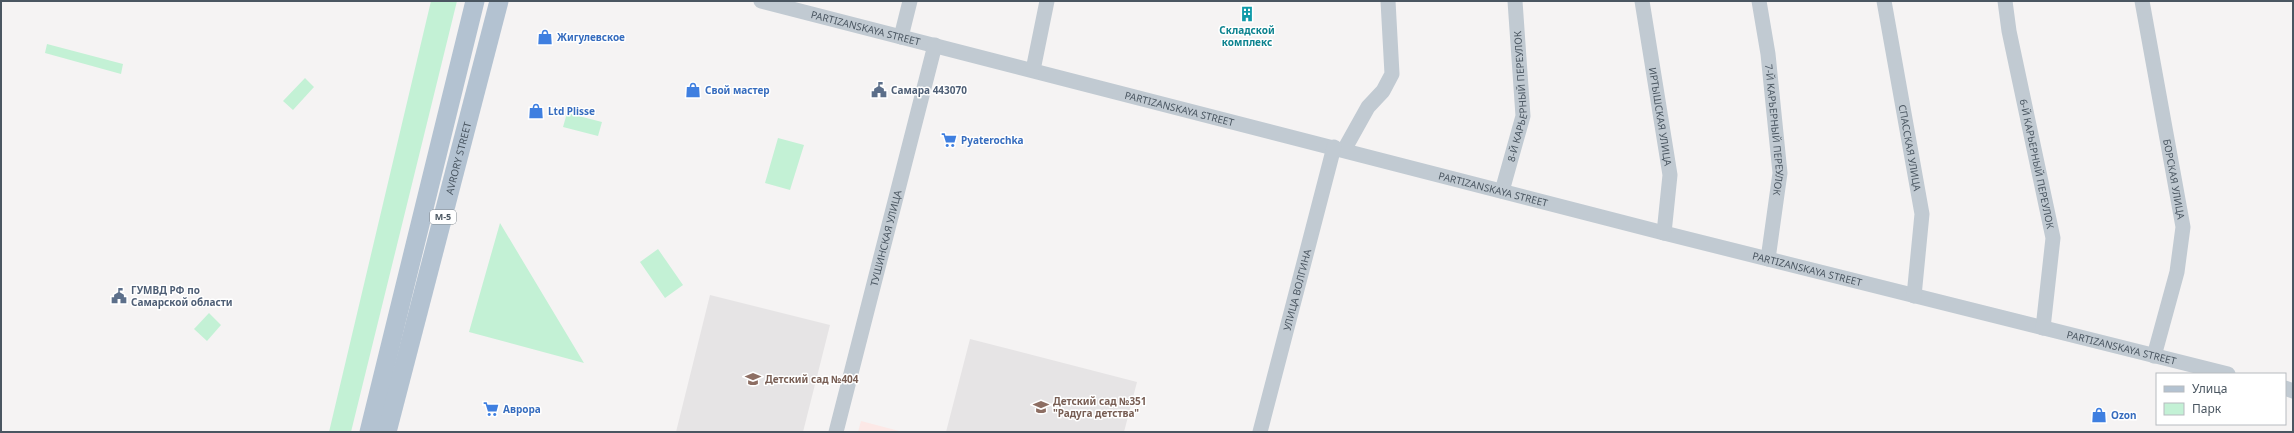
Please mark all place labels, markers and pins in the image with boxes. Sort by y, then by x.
building icon: Складской комплекс [1238,5,1256,23]
place label: Складской комплекс [1219,23,1275,49]
shop icon: Жигулевское [536,28,554,46]
place label: Жигулевское [557,30,625,44]
shop icon: Свой мастер [684,81,702,99]
public building icon: Самара 443070 [870,81,888,99]
place label: Свой мастер [705,83,770,97]
place label: Самара 443070 [891,83,967,97]
shop icon: Ltd Plisse [527,102,545,120]
place label: Ltd Plisse [548,104,595,118]
supermarket icon: Pyaterochka [940,131,958,149]
place label: Pyaterochka [961,133,1024,147]
place label: ГУМВД РФ по Самарской области [131,283,233,309]
public building icon: ГУМВД РФ по Самарской области [110,287,128,305]
school or university icon: Детский сад №404 [744,370,762,388]
place label: Детский сад №404 [765,372,859,386]
place label: Детский сад №351 "Радуга детства" [1053,394,1147,420]
school or university icon: Детский сад №351 "Радуга детства" [1032,398,1050,416]
supermarket icon: Аврора [482,400,500,418]
place label: Аврора [503,402,541,416]
shop icon: Ozon [2090,406,2108,424]
place label: Ozon [2111,408,2137,422]

